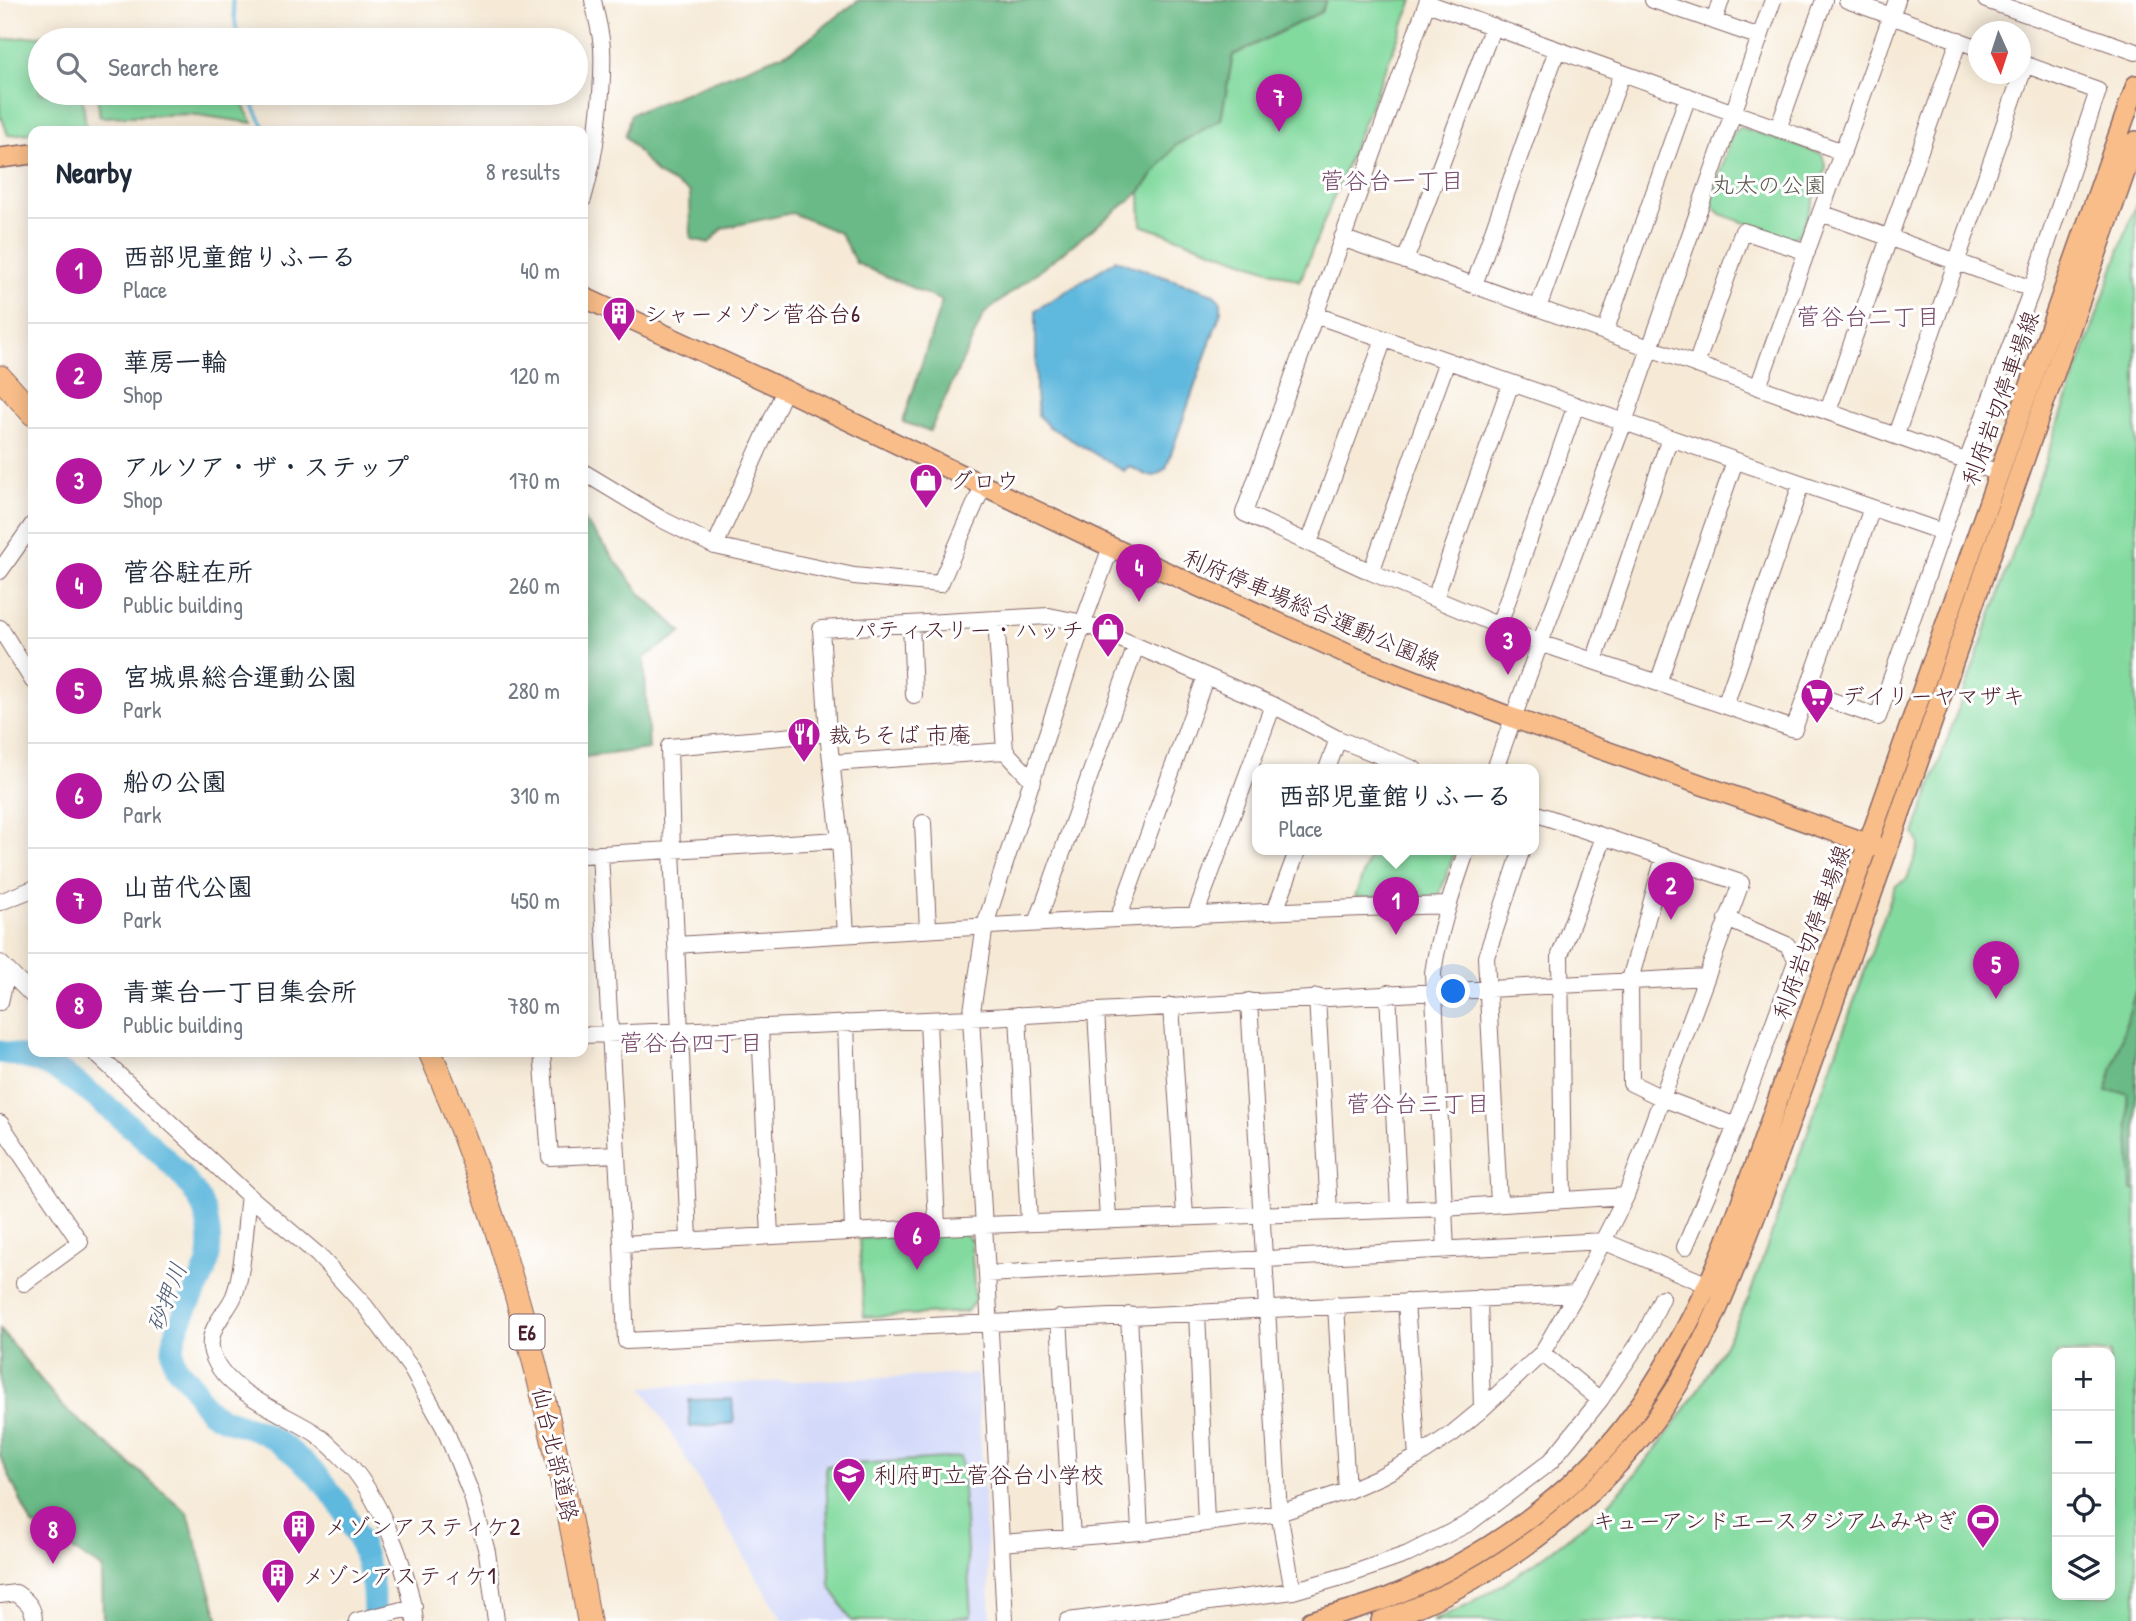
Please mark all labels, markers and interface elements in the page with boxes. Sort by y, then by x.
north arrow [1968,21,2031,84]
search box [28,28,588,105]
icon: search [52,48,90,86]
text: Search here [108,49,219,84]
pin: 7 [1256,74,1302,132]
text: Nearby [56,152,132,192]
text: 8 results [486,156,560,187]
district label: 菅谷台一丁目 [1320,164,1464,196]
park label: 丸太の公園 [1712,169,1827,200]
text: 西部児童館りふーる [123,239,357,274]
text: 1 [75,255,83,286]
text: 40 m [520,255,560,286]
text: Place [123,274,167,305]
building icon: シャーメゾン菅谷台6 [600,294,638,343]
place label: シャーメゾン菅谷台6 [644,298,860,329]
district label: 菅谷台二丁目 [1796,300,1940,332]
street label: 利府岩切停車場線 [1954,306,2046,490]
text: 華房一輪 [123,344,227,379]
text: 2 [74,360,84,391]
text: 120 m [510,360,560,391]
text: Shop [123,379,162,410]
text: アルソア・ザ・ステップ [123,449,409,484]
shop icon: グロウ [907,461,945,510]
text: 3 [74,465,84,496]
text: 170 m [509,465,560,496]
place label: グロウ [950,465,1019,496]
text: Shop [123,484,162,515]
street label: 利府停車場総合運動公園線 [1179,541,1445,677]
pin: 4 [1116,544,1162,602]
text: 菅谷駐在所 [123,554,253,589]
text: 4 [75,570,83,601]
text: 260 m [509,570,560,601]
text: Public building [123,589,243,620]
shop icon: パティスリー・ハッチ [1089,610,1127,659]
place label: パティスリー・ハッチ [854,614,1084,645]
pin: 3 [1485,617,1531,675]
text: 宮城県総合運動公園 [123,659,357,694]
text: 5 [74,675,84,706]
text: 280 m [508,675,560,706]
supermarket icon: デイリーヤマザキ [1798,676,1836,725]
place label: デイリーヤマザキ [1842,680,2025,711]
text: Park [123,694,161,725]
restaurant icon: 裁ちそば 市庵 [785,715,823,764]
place label: 裁ちそば 市庵 [828,719,971,750]
text: 船の公園 [123,764,227,799]
popup [1252,764,1539,855]
text: 西部児童館りふーる [1278,778,1513,813]
text: 6 [74,780,84,811]
text: 310 m [510,780,560,811]
text: Park [123,799,161,830]
text: Place [1278,813,1323,844]
street label: 利府岩切停車場線 [1765,840,1857,1024]
pin: 2 [1648,862,1694,920]
text: 山苗代公園 [123,869,253,904]
pin: 1 [1373,877,1419,935]
text: 7 [73,885,85,916]
text: 450 m [510,885,560,916]
text: Park [123,904,161,935]
pin: 5 [1973,941,2019,999]
text: 青葉台一丁目集会所 [123,974,357,1009]
your location [1436,974,1470,1008]
text: 8 [74,990,84,1021]
text: 780 m [507,990,560,1021]
text: Public building [123,1009,243,1040]
district label: 菅谷台四丁目 [619,1026,763,1058]
district label: 菅谷台三丁目 [1346,1087,1490,1119]
pin: 6 [894,1212,940,1270]
water label: 砂押川 [138,1258,194,1336]
road number: E6 [510,1314,544,1350]
map controls [2052,1348,2115,1600]
button: + [2052,1348,2115,1411]
street label: 仙台北部道路 [525,1383,587,1525]
button: − [2052,1411,2115,1474]
school or university icon: 利府町立菅谷台小学校 [830,1455,868,1504]
place label: 利府町立菅谷台小学校 [874,1459,1104,1490]
button: locate [2052,1474,2115,1537]
sports icon: キューアンドエースタジアムみやぎ [1964,1501,2002,1550]
place label: キューアンドエースタジアムみやぎ [1592,1505,1958,1536]
pin: 8 [30,1506,76,1564]
building icon: メゾンアスティケ2 [280,1507,318,1556]
place label: メゾンアスティケ2 [324,1511,520,1542]
button: layers [2052,1537,2115,1600]
building icon: メゾンアスティケ1 [259,1556,297,1605]
place label: メゾンアスティケ1 [302,1560,496,1591]

